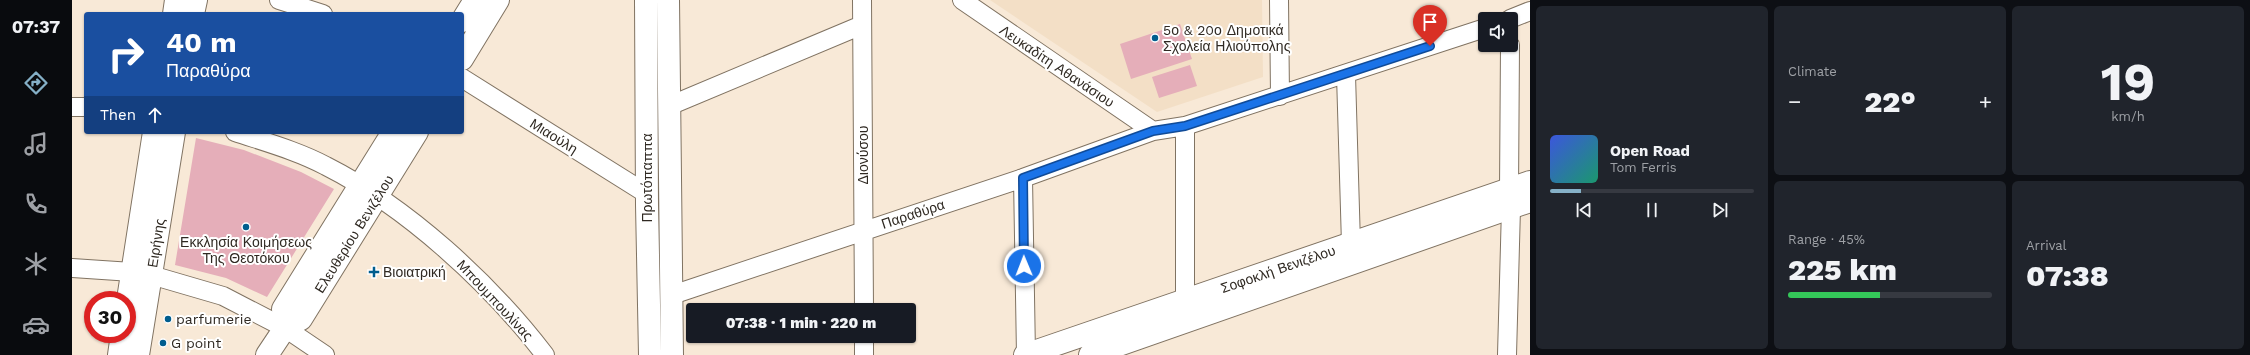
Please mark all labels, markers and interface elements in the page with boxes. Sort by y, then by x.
pin [1413,5,1447,46]
icon: arrive [1419,11,1441,33]
map controls [1478,12,1518,52]
button: sound [1478,12,1518,52]
text: 07:37 [12,16,60,37]
street label: Λευκαδίτη Αθανάσιου [997,22,1117,110]
place label: 5ο & 20ο Δημοτικά Σχολεία Ηλιούπολης [1163,22,1291,54]
text: 40 m [166,26,236,59]
icon: right [100,28,152,80]
marker: 5ο & 20ο Δημοτικά Σχολεία Ηλιούπολης [1150,33,1160,43]
text: 19 [2101,52,2155,113]
text: Παραθύρα [166,60,251,81]
text: Climate [1788,64,1837,79]
icon: directions [22,69,50,97]
text: 22° [1864,84,1916,119]
text: − [1788,89,1801,114]
text: + [1979,89,1992,114]
icon: ahead [144,104,166,126]
text: Then [100,106,136,124]
text: km/h [2111,109,2145,124]
street label: Μιαούλη [527,115,581,157]
street label: Διονύσου [855,126,871,185]
icon: music [22,130,50,158]
street label: Πρωτόπαππα [639,133,655,223]
text: Open Road [1610,142,1690,160]
text: Tom Ferris [1610,160,1677,175]
street label: Ελευθερίου Βενιζέλου [311,172,397,296]
icon: phone [22,190,50,218]
street label: Παραθύρα [879,196,947,232]
icon: previous [1573,199,1595,221]
icon: pause [1641,199,1663,221]
icon: next [1709,199,1731,221]
street label: Ειρήνης [144,217,168,269]
marker: Εκκλησία Κοιμήσεως Της Θεοτόκου [241,222,251,232]
text: Range · 45% [1788,232,1865,247]
place label: Εκκλησία Κοιμήσεως Της Θεοτόκου [180,234,312,266]
text: Arrival [2026,238,2067,253]
street label: Σοφοκλή Βενιζέλου [1219,242,1337,296]
position arrow [1003,245,1045,287]
icon: climate [22,250,50,278]
text: 225 km [1788,252,1897,287]
street label: Μπουμπουλίνας [454,257,536,344]
text: 07:38 [2026,258,2109,293]
place label: Βιοιατρική [383,264,446,280]
marker: Βιοιατρική [368,266,380,278]
speed limit sign: 30 [84,291,136,343]
icon: car [22,311,50,339]
place label: parfumerie [176,311,252,327]
marker: parfumerie [163,314,173,324]
text: 07:38 · 1 min · 220 m [726,314,876,332]
place label: G point [171,335,221,351]
marker: G point [158,338,168,348]

